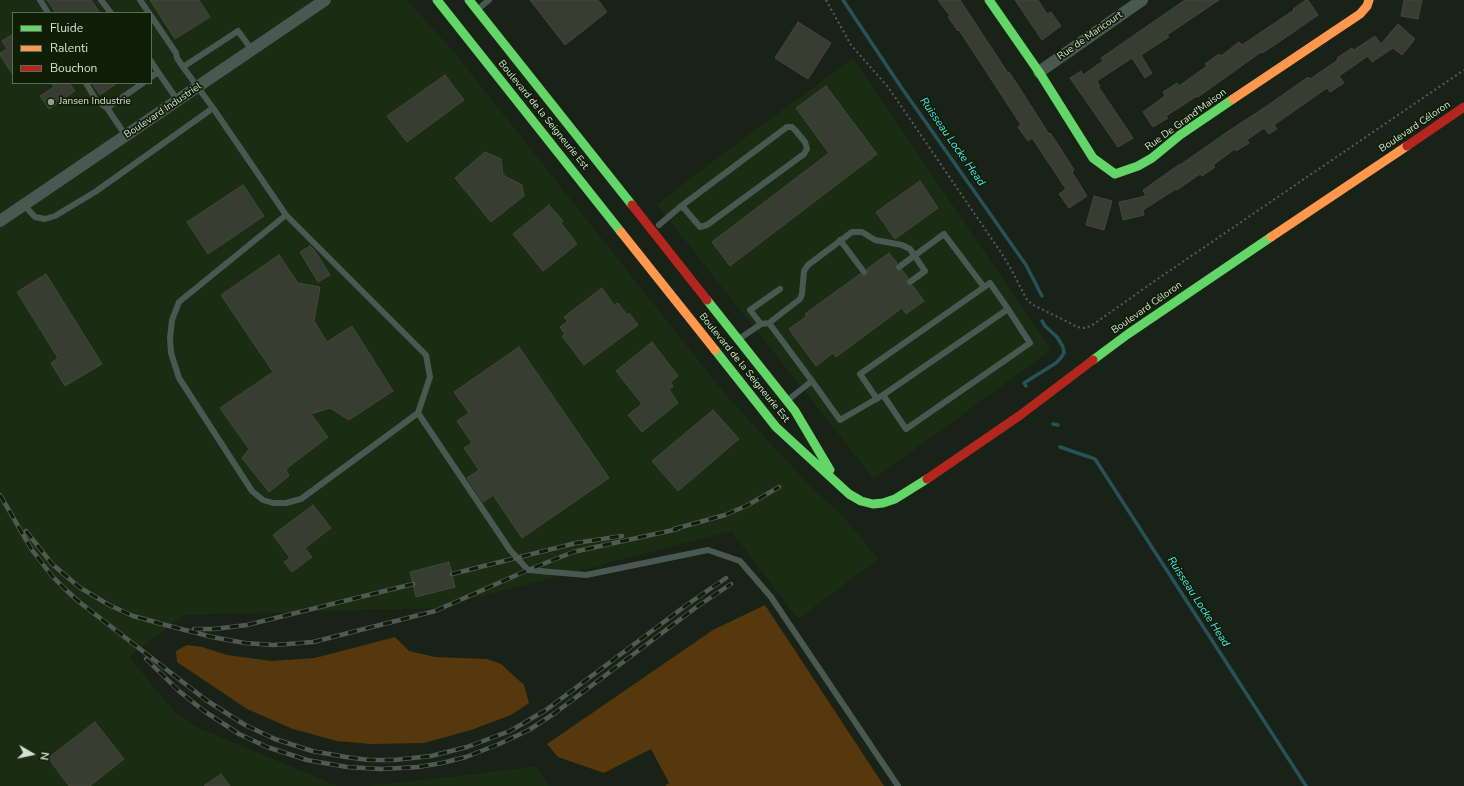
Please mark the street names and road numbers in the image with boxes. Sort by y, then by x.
street label: Rue de Maricourt [1055,9,1125,63]
street label: Boulevard de la Seigneurie Est [495,58,591,172]
street label: Boulevard Industriel [122,81,204,141]
street label: Rue De Grand'Maison [1143,86,1229,154]
street label: Boulevard Céloron [1377,99,1453,155]
street label: Boulevard Céloron [1109,279,1185,337]
street label: Boulevard de la Seigneurie Est [696,311,792,425]

